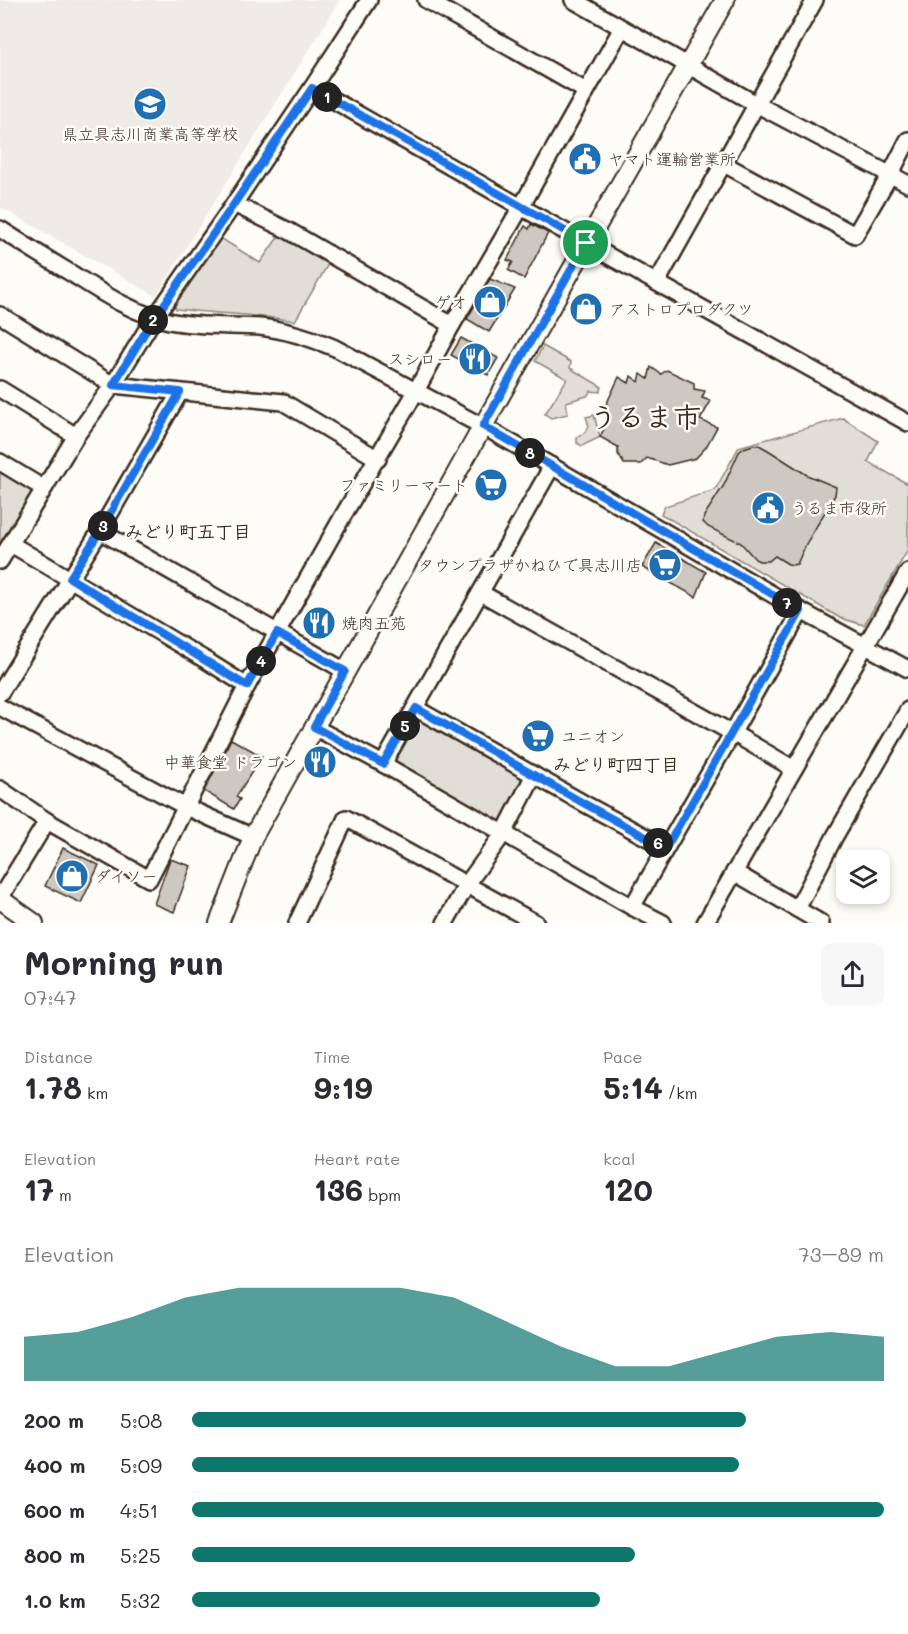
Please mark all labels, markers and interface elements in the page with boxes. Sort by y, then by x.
pin: 1 [312,82,342,112]
school or university icon: 県立具志川商業高等学校 [132,86,168,122]
text: 1 [323,86,331,107]
place label: 県立具志川商業高等学校 [62,123,238,144]
public building icon: ヤマト運輸営業所 [567,141,603,177]
place label: ヤマト運輸営業所 [608,148,736,169]
pin [560,217,611,268]
icon: arrive [569,226,602,259]
shop icon: ゲオ [472,284,508,320]
place label: ゲオ [435,291,467,312]
shop icon: アストロプロダクツ [568,291,604,327]
place label: アストロプロダクツ [609,298,753,319]
pin: 2 [138,305,168,335]
text: 2 [149,309,157,330]
restaurant icon: スシロー [457,341,493,377]
place label: スシロー [388,348,452,369]
district label: うるま市 [589,398,701,434]
pin: 8 [515,438,545,468]
text: 8 [525,442,535,463]
supermarket icon: ファミリーマート [473,467,509,503]
place label: ファミリーマート [340,474,468,495]
public building icon: うるま市役所 [750,490,786,526]
place label: うるま市役所 [791,497,887,518]
pin: 3 [88,511,118,541]
text: 3 [98,515,108,536]
district label: みどり町五丁目 [125,519,251,543]
supermarket icon: タウンプラザかねひで具志川店 [647,547,683,583]
place label: タウンプラザかねひで具志川店 [418,554,642,575]
pin: 7 [772,588,802,618]
text: 7 [783,592,791,613]
restaurant icon: 焼肉五苑 [301,605,337,641]
place label: 焼肉五苑 [342,612,406,633]
pin: 4 [246,646,276,676]
text: 4 [256,650,266,671]
pin: 5 [390,711,420,741]
text: 5 [400,715,410,736]
supermarket icon: ユニオン [520,718,556,754]
place label: ユニオン [561,725,625,746]
restaurant icon: 中華食堂 ドラゴン [302,744,338,780]
place label: 中華食堂 ドラゴン [164,751,297,772]
district label: みどり町四丁目 [553,752,679,776]
pin: 6 [643,828,673,858]
text: 6 [653,832,663,853]
map controls [836,850,890,904]
button: layers [836,850,890,904]
shop icon: ダイソー [54,858,90,894]
place label: ダイソー [95,865,157,886]
text: Morning run [24,940,224,983]
button: share [821,943,884,1006]
text: 07:47 [24,984,77,1010]
text: Distance [24,1046,93,1067]
text: Time [314,1046,350,1067]
text: Pace [603,1046,642,1067]
text: 1.78 [24,1067,82,1107]
text: 9:19 [314,1067,373,1107]
text: 5:14 [603,1067,663,1107]
text: km [82,1082,108,1103]
text: /km [663,1082,697,1103]
text: Elevation [24,1148,96,1169]
text: Heart rate [314,1148,400,1169]
text: kcal [603,1148,635,1169]
text: 17 [24,1169,54,1209]
text: 136 [314,1169,363,1209]
text: 120 [603,1169,653,1209]
text: m [54,1184,72,1205]
text: bpm [363,1184,401,1205]
text: Elevation [24,1241,114,1267]
text: 73–89 m [799,1241,884,1267]
text: 200 m [24,1407,84,1433]
text: 5:08 [120,1407,162,1433]
text: 400 m [24,1452,85,1478]
text: 5:09 [120,1452,162,1478]
text: 600 m [24,1497,85,1523]
text: 4:51 [120,1497,159,1523]
text: 800 m [24,1542,85,1568]
text: 5:25 [120,1542,161,1568]
text: 1.0 km [24,1587,86,1613]
text: 5:32 [120,1587,161,1613]

